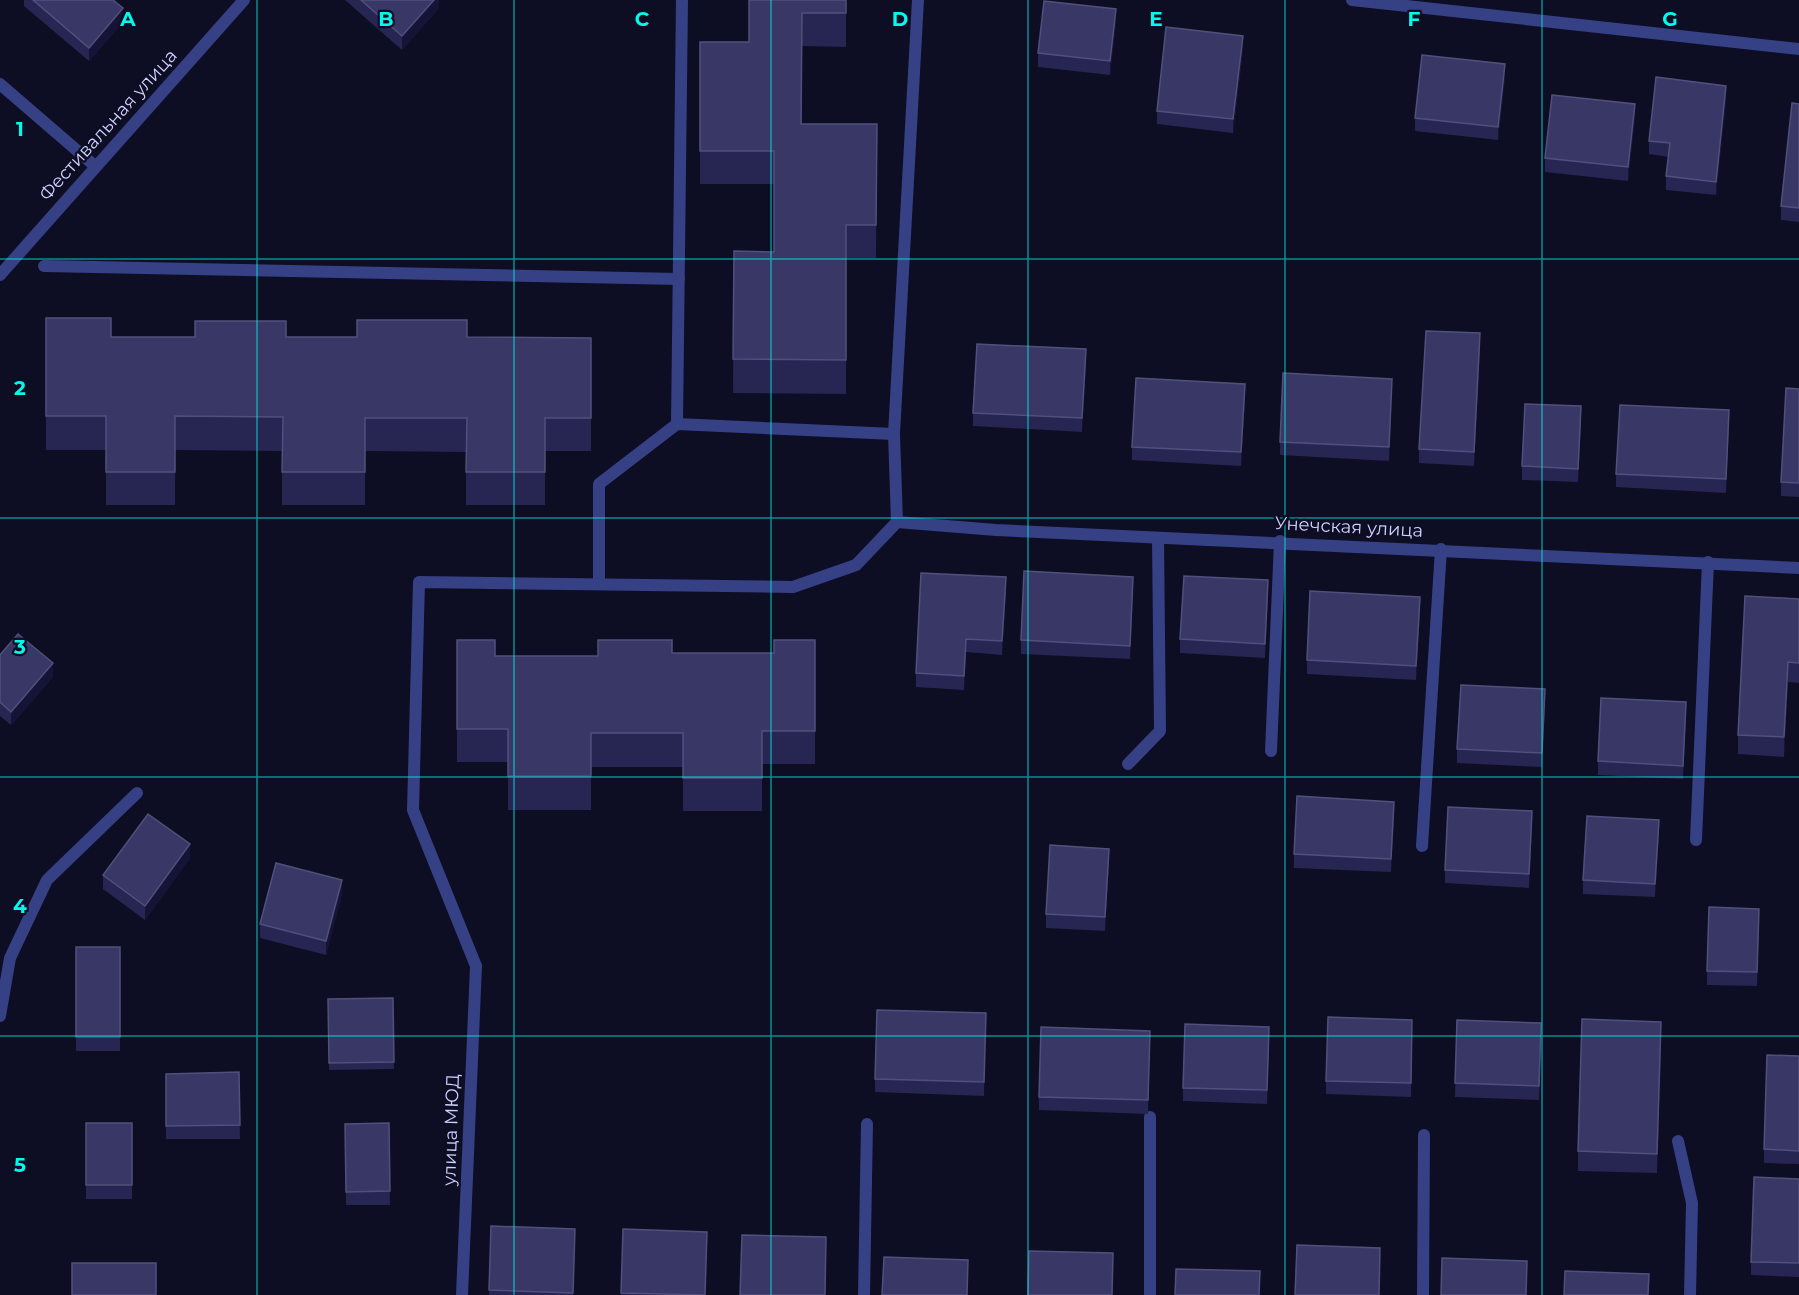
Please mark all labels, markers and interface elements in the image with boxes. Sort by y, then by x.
text: A [119,7,136,31]
text: B [378,7,394,31]
text: C [635,7,650,31]
text: D [892,7,908,31]
text: E [1149,7,1163,31]
text: F [1408,7,1421,31]
text: G [1662,7,1678,31]
street label: Фестивальная улица [34,45,182,205]
text: 1 [16,117,24,141]
text: 2 [14,376,26,400]
street label: Унечская улица [1274,512,1424,542]
text: 3 [13,635,26,659]
text: 4 [13,894,27,918]
street label: улица МЮД [438,1074,464,1187]
text: 5 [14,1153,26,1177]

